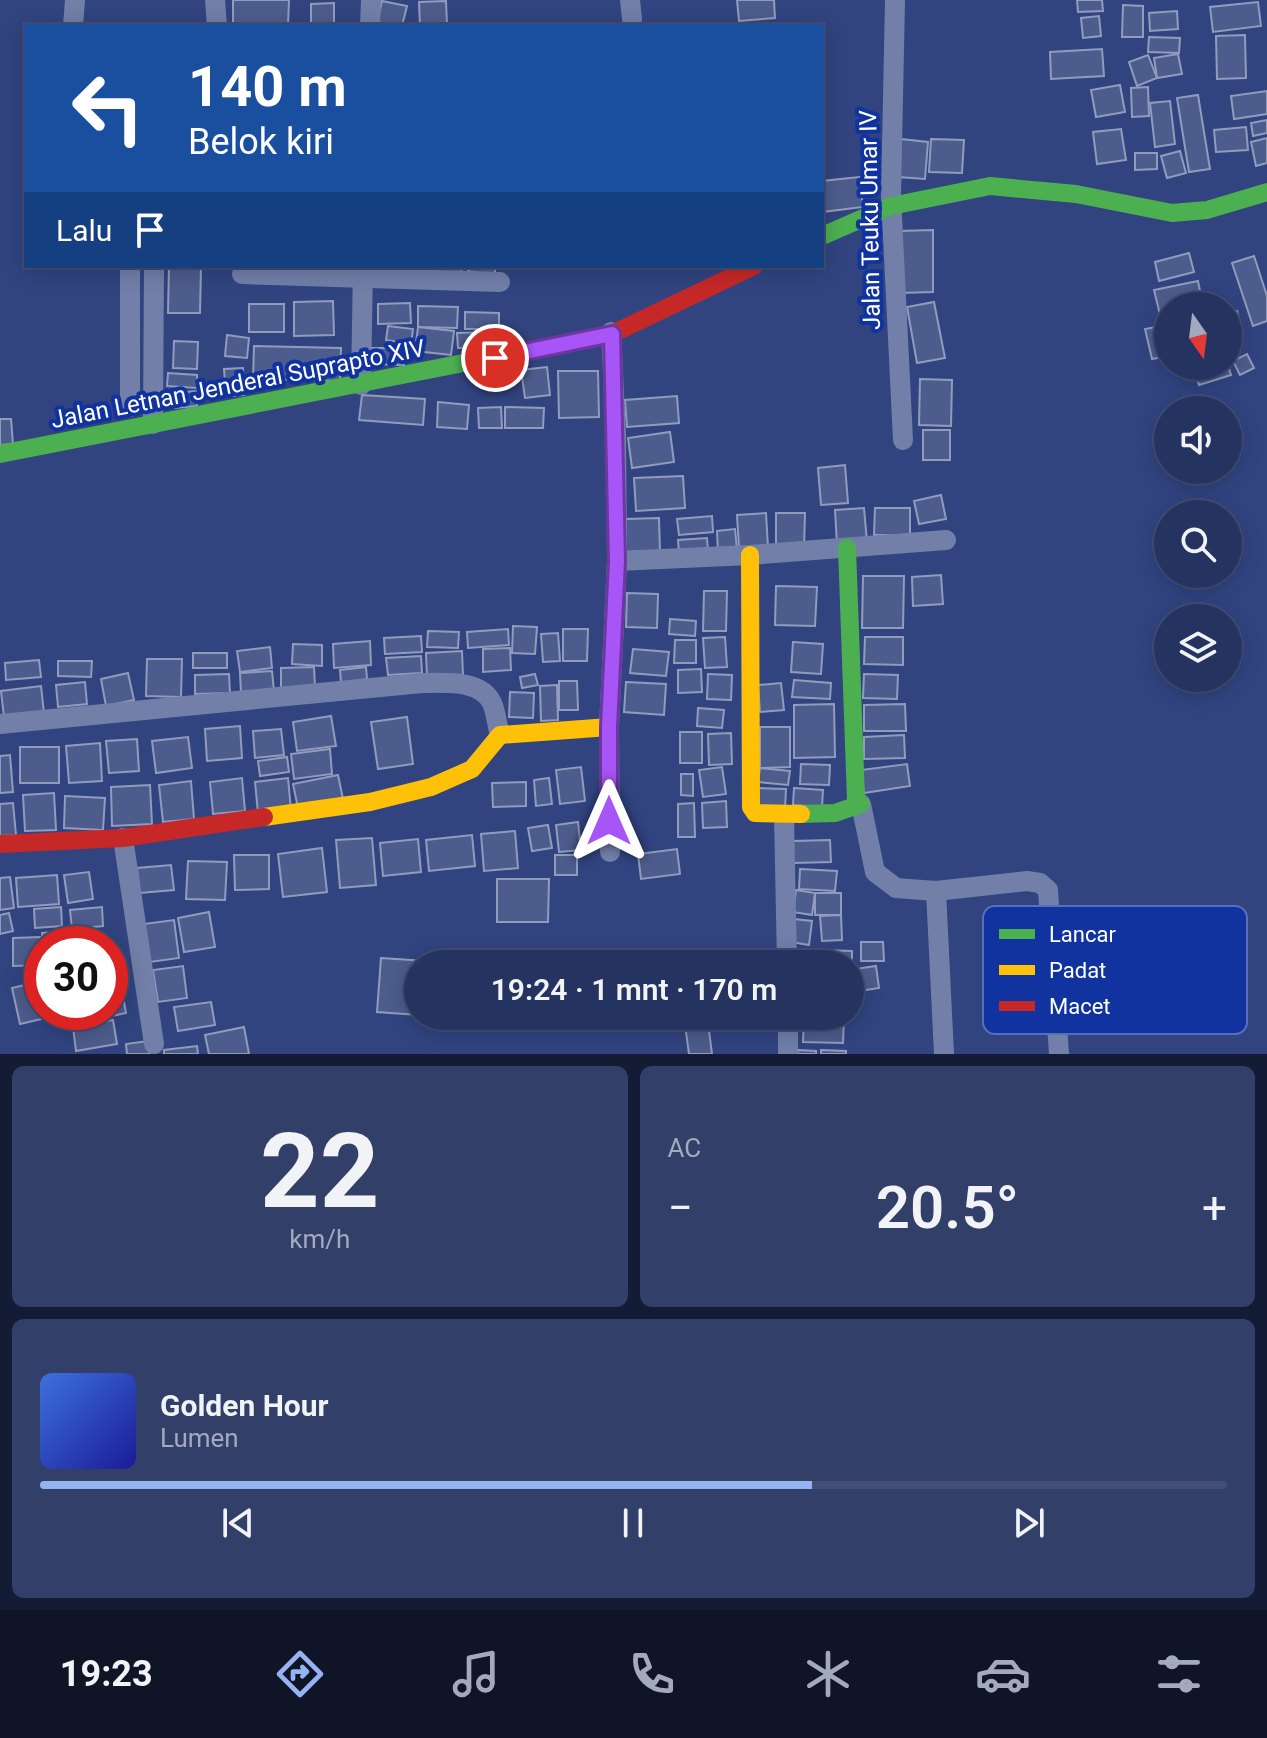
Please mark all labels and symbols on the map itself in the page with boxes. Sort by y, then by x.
street label: Jalan Teuku Umar IV [854,110,886,330]
north arrow [1154,292,1242,380]
pin [461,324,529,392]
street label: Jalan Letnan Jenderal Suprapto XIV [48,334,428,434]
position arrow [567,779,651,863]
legend [983,906,1247,1034]
text: Lancar [1049,922,1116,947]
speed limit sign: 30 [24,926,128,1030]
text: Padat [1049,958,1106,983]
text: Macet [1049,994,1111,1019]

